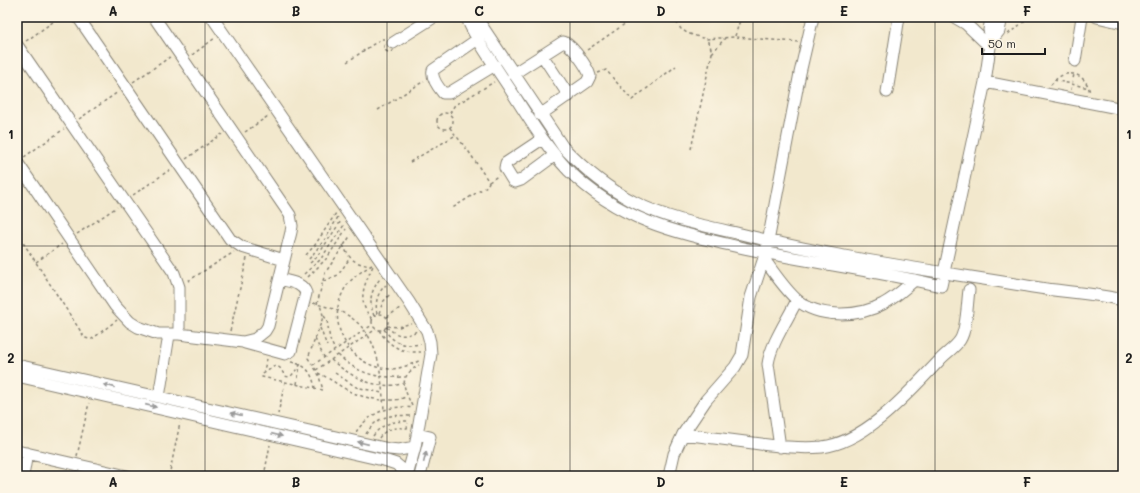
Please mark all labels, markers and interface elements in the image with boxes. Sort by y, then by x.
text: A [108,2,118,19]
text: B [292,2,301,19]
text: C [474,2,484,19]
text: D [656,2,666,19]
text: E [840,2,848,19]
text: F [1023,2,1031,19]
scale bar [982,30,1045,56]
text: 50 m [988,35,1016,51]
text: 1 [8,125,14,142]
text: 1 [1126,125,1132,142]
text: 2 [7,349,15,366]
text: 2 [1125,349,1133,366]
one-way arrow [103,382,115,388]
one-way arrow [144,404,157,410]
one-way arrow [230,411,242,417]
one-way arrow [271,433,284,439]
one-way arrow [357,440,369,446]
one-way arrow [422,450,428,462]
text: A [108,473,118,490]
text: B [292,473,301,490]
text: C [474,473,484,490]
text: D [656,473,666,490]
text: E [840,473,848,490]
text: F [1023,473,1031,490]

